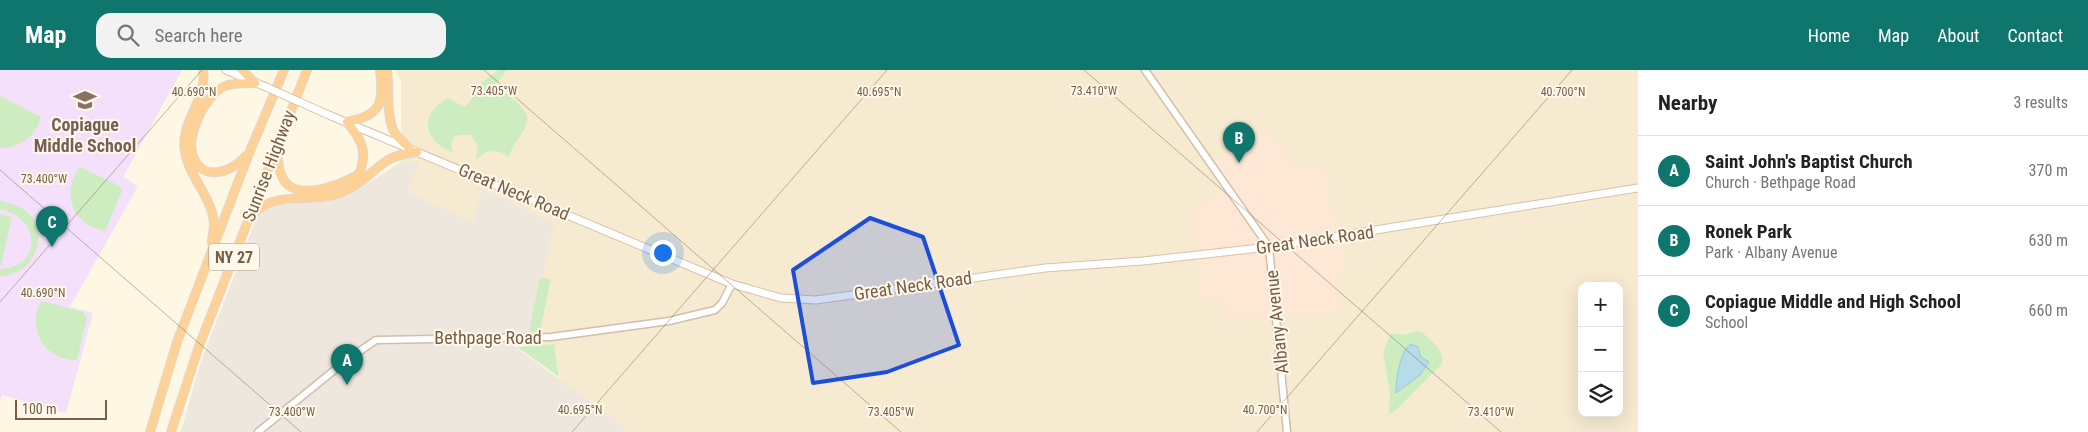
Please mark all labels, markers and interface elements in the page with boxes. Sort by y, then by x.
search box [96,13,446,58]
text: Map [25,21,66,49]
icon: search [114,21,142,49]
text: Search here [154,24,243,47]
text: Home [1808,25,1850,46]
text: Map [1878,25,1909,46]
text: About [1937,25,1979,46]
text: Contact [2007,25,2063,46]
text: 73.405°W [471,84,517,98]
text: 73.410°W [1071,84,1117,98]
text: 40.690°N [172,85,216,99]
text: 40.695°N [857,85,901,99]
text: 40.700°N [1541,85,1585,99]
school or university icon: Copiague Middle School [72,87,98,113]
text: Nearby [1658,91,1717,115]
text: 3 results [2013,93,2068,112]
street label: Sunrise Highway [238,107,300,225]
place label: Copiague Middle School [34,114,136,156]
pin: B [1223,122,1255,163]
text: Saint John's Baptist Church [1705,150,1913,173]
street label: Great Neck Road [455,159,573,224]
text: A [1669,161,1679,180]
text: 370 m [2029,161,2068,180]
text: 73.400°W [21,172,67,186]
text: Church · Bethpage Road [1705,173,1856,192]
pin: C [36,206,68,247]
text: Ronek Park [1705,220,1792,243]
street label: Great Neck Road [1255,221,1375,258]
text: B [1670,231,1678,250]
text: 630 m [2029,231,2068,250]
your location [650,240,676,266]
road number: NY 27 [209,243,259,270]
text: Park · Albany Avenue [1705,243,1837,262]
street label: Great Neck Road [853,267,973,304]
street label: Albany Avenue [1261,269,1292,375]
map controls [1578,282,1623,417]
button: + [1578,282,1623,327]
text: 40.690°N [21,286,65,300]
text: Copiague Middle and High School [1705,290,1961,313]
text: C [1669,301,1679,320]
text: 660 m [2029,301,2068,320]
text: School [1705,313,1748,332]
street label: Bethpage Road [434,327,542,348]
button: − [1578,327,1623,372]
pin: A [331,344,363,385]
button: layers [1578,372,1623,417]
scale bar [15,397,108,420]
text: 100 m [22,401,57,417]
text: 40.695°N [558,403,602,417]
text: 40.700°N [1243,403,1287,417]
text: 73.400°W [269,405,315,419]
text: 73.405°W [868,405,914,419]
text: 73.410°W [1468,405,1514,419]

